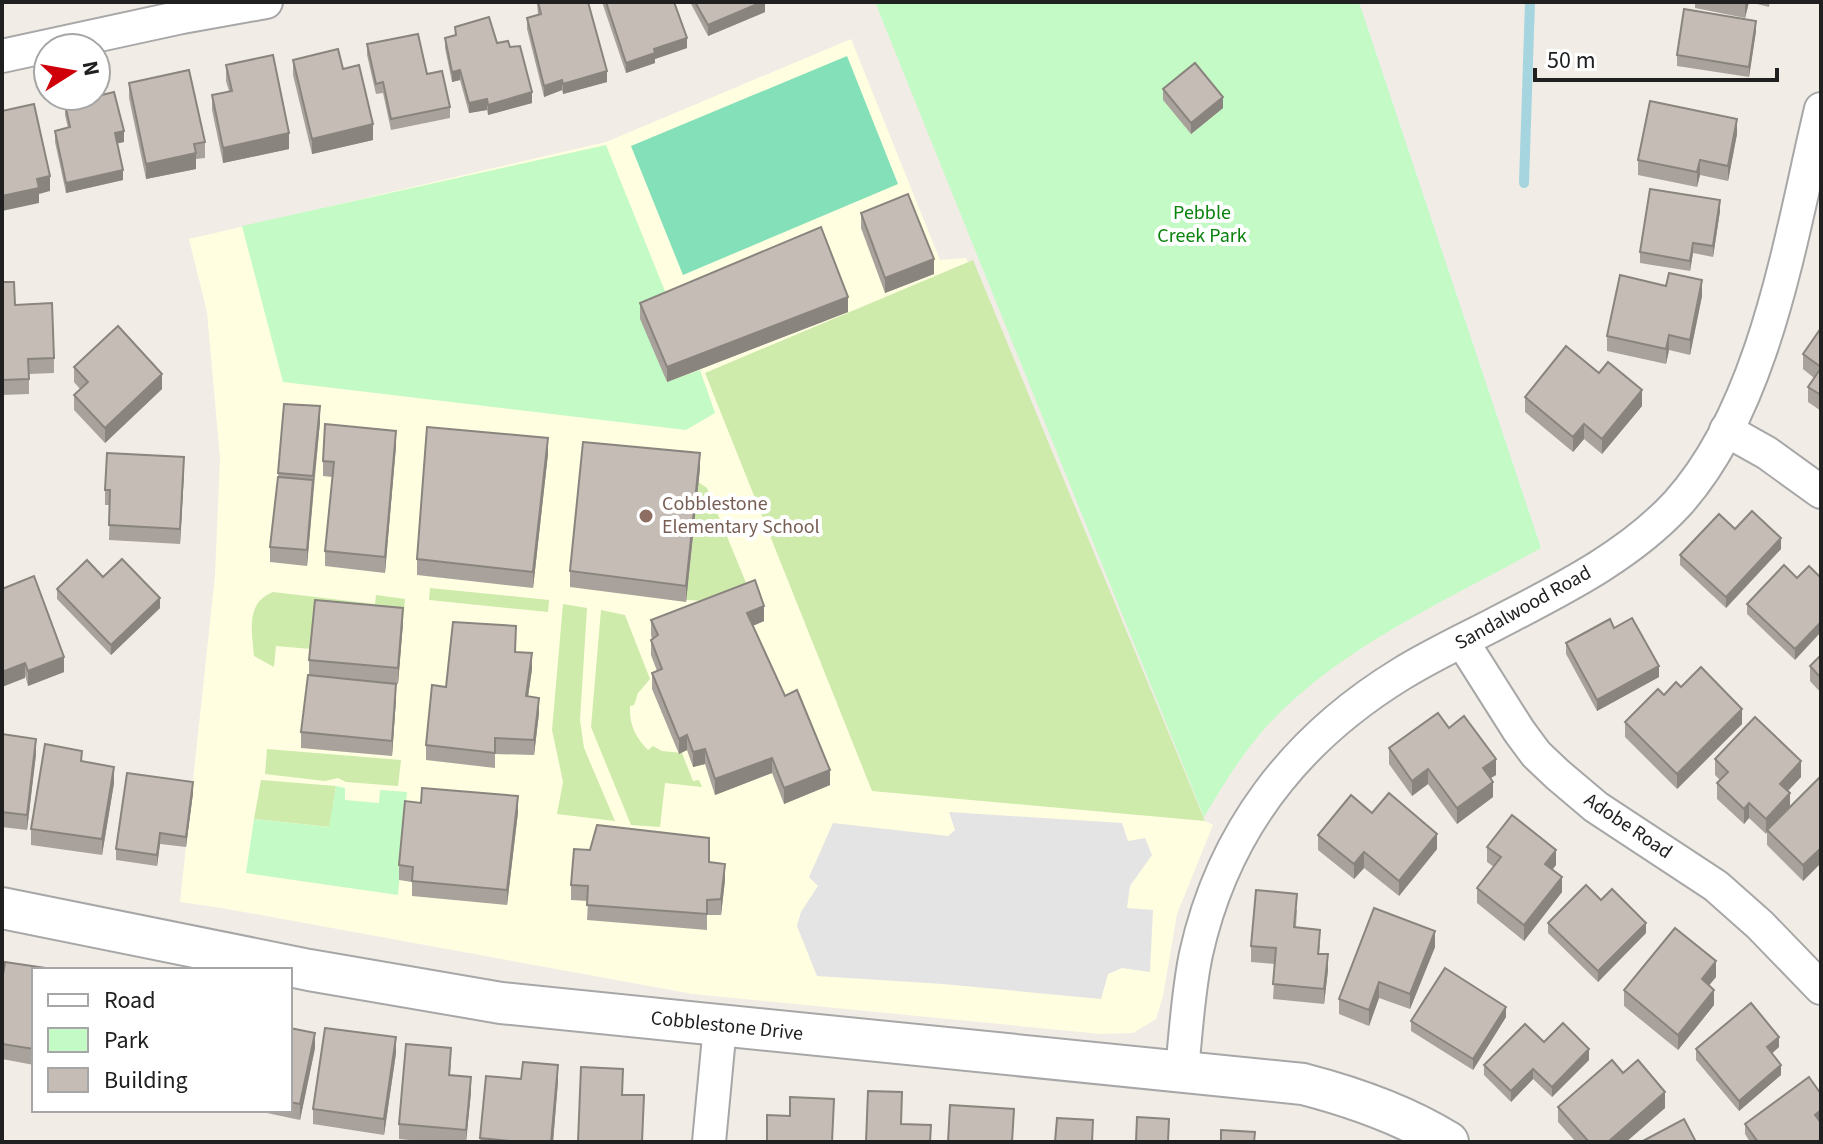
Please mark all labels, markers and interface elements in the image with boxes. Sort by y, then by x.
north arrow [32,32,112,112]
scale bar [1535,32,1777,82]
text: 50 m [1547,43,1596,78]
text: N [74,58,108,79]
park label: Pebble Creek Park [1157,199,1247,250]
place label: Cobblestone Elementary School [662,490,820,541]
marker: Cobblestone Elementary School [637,507,655,525]
street label: Sandalwood Road [1450,559,1596,657]
street label: Adobe Road [1578,786,1678,866]
legend [32,968,292,1112]
text: Road [104,983,156,1018]
street label: Cobblestone Drive [649,1004,805,1048]
text: Park [104,1023,149,1058]
text: Building [104,1063,188,1098]

